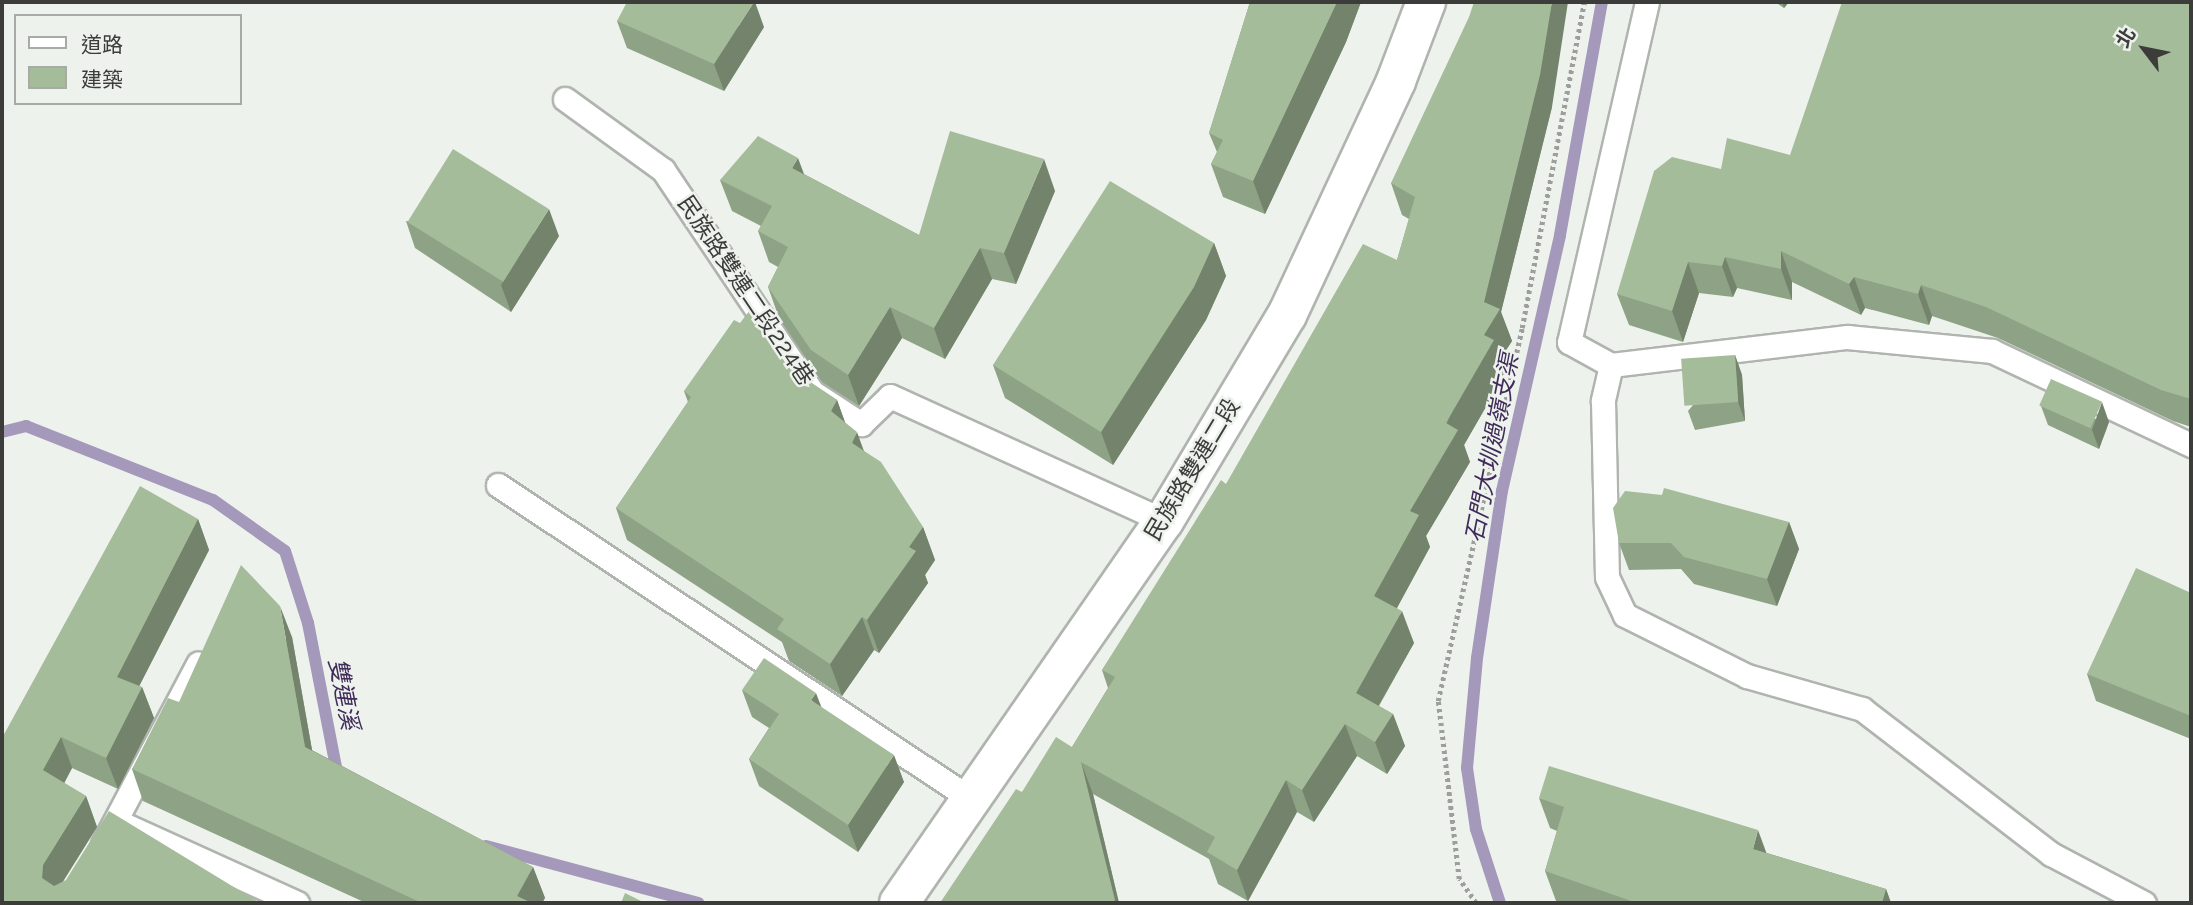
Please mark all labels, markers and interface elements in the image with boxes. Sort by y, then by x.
legend [14,14,242,105]
north arrow [2109,14,2179,84]
text: 北 [2112,24,2141,52]
text: 道路 [81,33,123,57]
text: 建築 [81,68,123,92]
street label: 民族路雙連二段224巷 [671,191,819,391]
water label: 石門大圳過嶺支渠 [1461,351,1525,545]
street label: 民族路雙連二段 [1140,394,1246,546]
water label: 雙連溪 [322,656,364,732]

